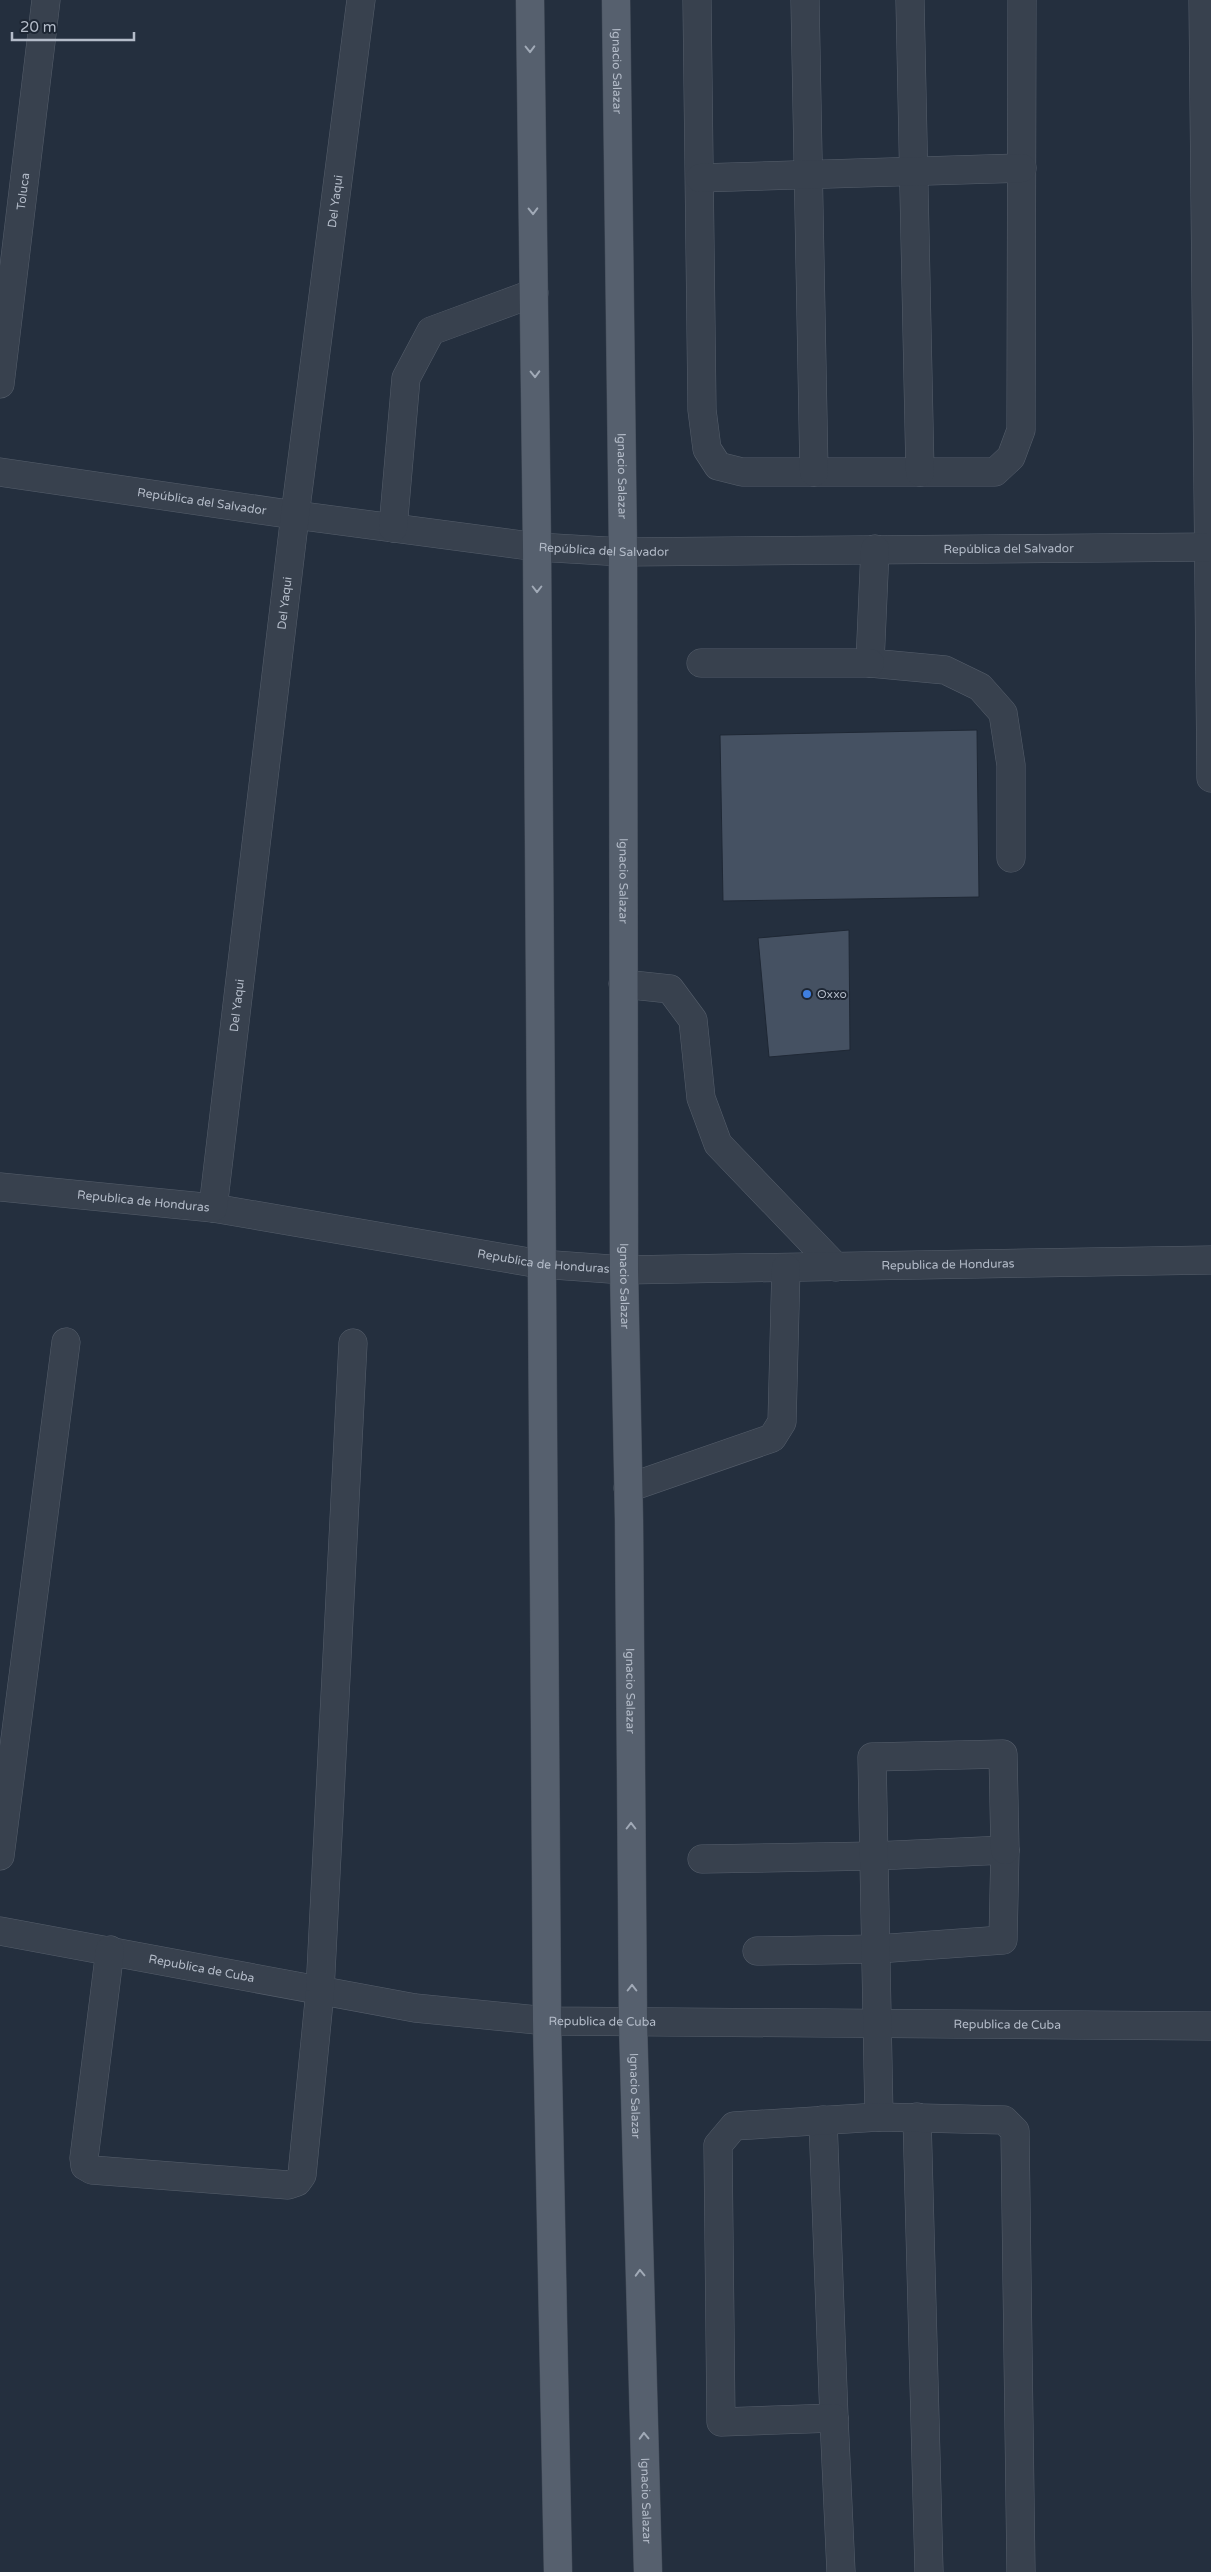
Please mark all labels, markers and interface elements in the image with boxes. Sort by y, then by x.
scale bar [12,10,135,42]
text: 20 m [20,18,57,36]
street label: Ignacio Salazar [609,28,624,114]
one-way arrow [525,45,535,53]
street label: Toluca [14,172,32,211]
street label: Del Yaqui [325,174,346,229]
one-way arrow [528,208,538,215]
one-way arrow [530,370,540,378]
street label: Ignacio Salazar [614,433,630,519]
street label: República del Salvador [136,485,268,518]
street label: República del Salvador [538,540,669,559]
street label: República del Salvador [943,541,1074,556]
street label: Del Yaqui [274,576,295,630]
one-way arrow [532,585,542,593]
street label: Ignacio Salazar [616,838,631,924]
street label: Del Yaqui [227,978,247,1033]
place label: Oxxo [817,987,847,1001]
marker: Oxxo [801,988,813,1000]
street label: Republica de Honduras [76,1188,210,1215]
street label: Ignacio Salazar [617,1243,632,1329]
street label: Republica de Honduras [476,1246,610,1276]
street label: Republica de Honduras [881,1256,1015,1273]
street label: Ignacio Salazar [623,1648,638,1734]
one-way arrow [626,1822,636,1830]
street label: Republica de Cuba [147,1952,256,1985]
one-way arrow [627,1984,638,1992]
street label: Republica de Cuba [548,2014,656,2029]
street label: Republica de Cuba [953,2017,1061,2032]
street label: Ignacio Salazar [627,2053,643,2139]
one-way arrow [634,2269,645,2277]
one-way arrow [639,2432,649,2440]
street label: Ignacio Salazar [638,2458,654,2544]

